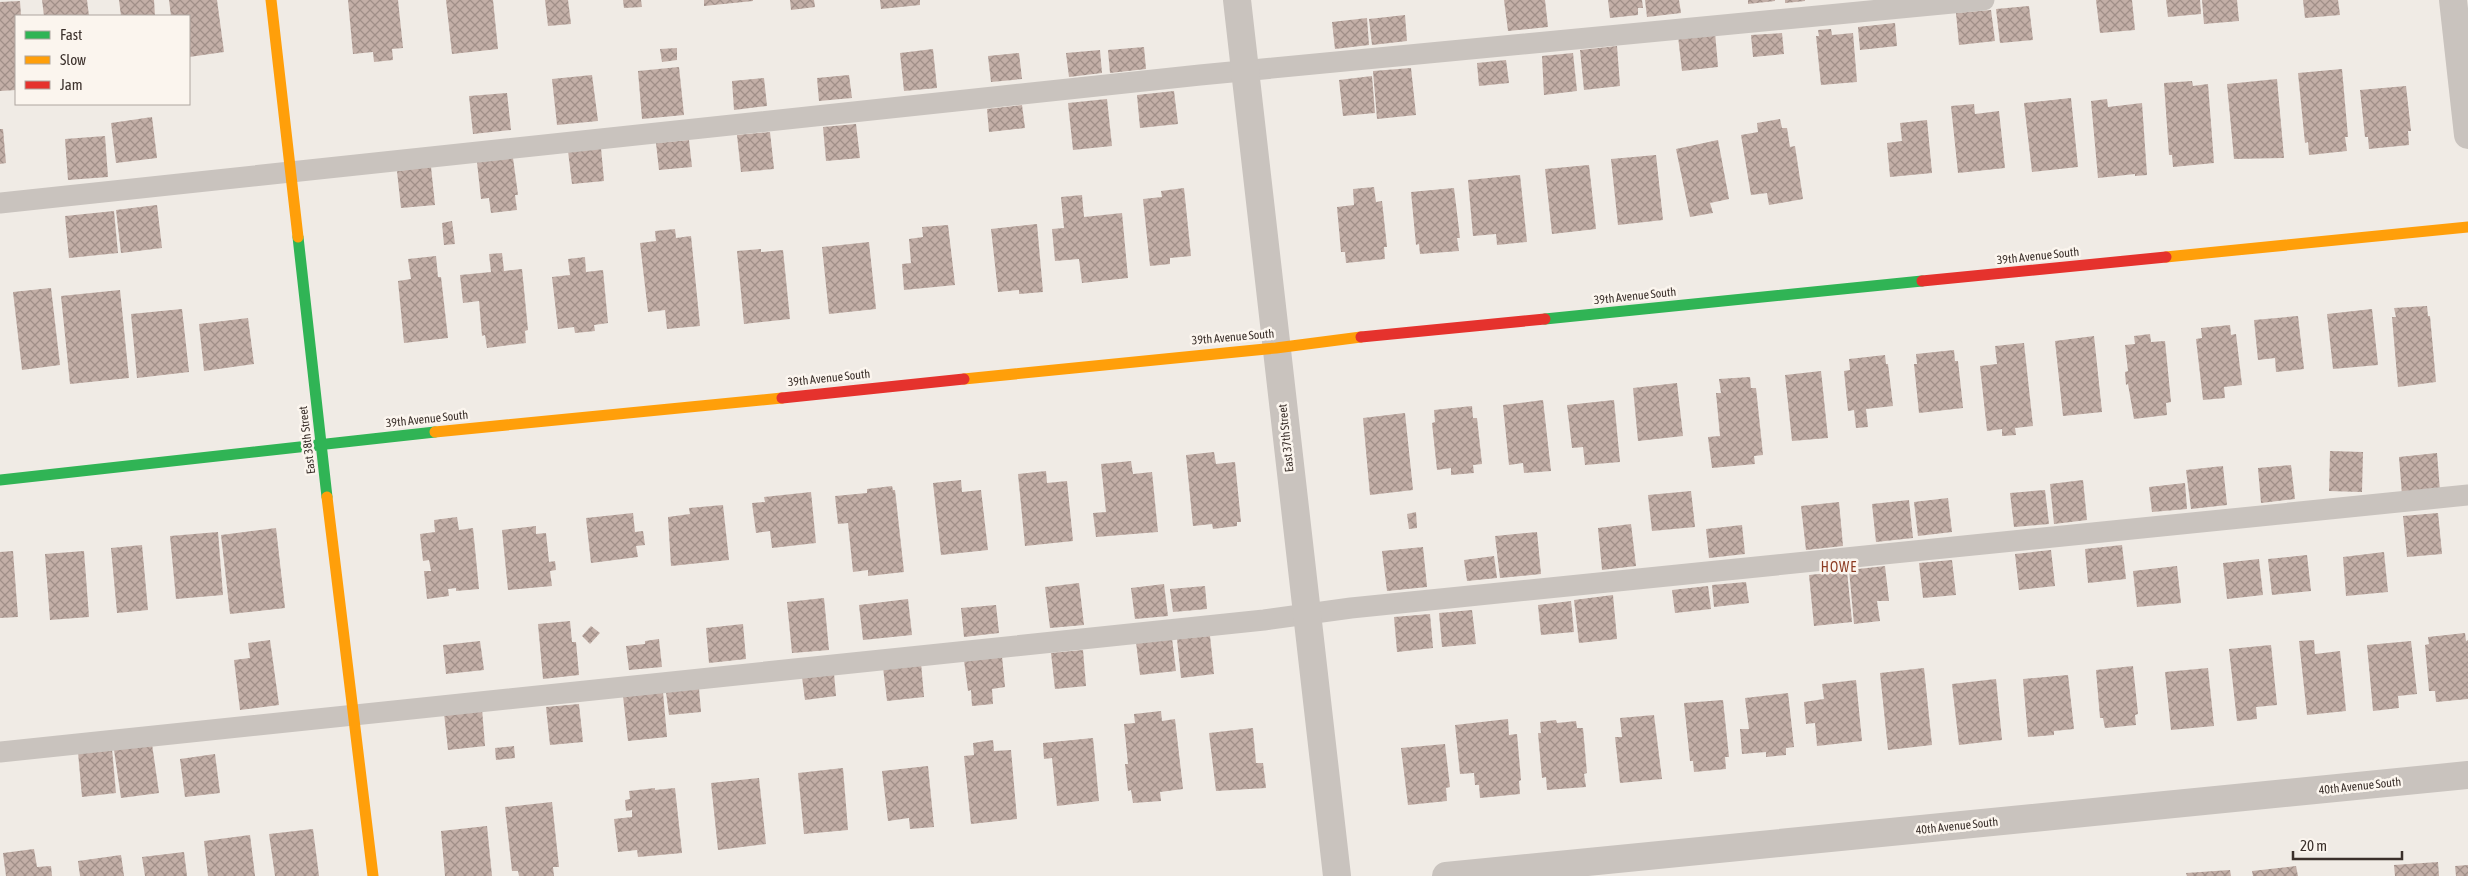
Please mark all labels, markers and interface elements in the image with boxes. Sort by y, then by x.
legend [15,15,190,105]
text: Fast [60,26,82,43]
text: Slow [60,51,86,68]
text: Jam [60,76,83,93]
street label: 39th Avenue South [1996,245,2080,267]
street label: 39th Avenue South [1593,285,1677,307]
street label: 39th Avenue South [1191,326,1275,348]
street label: 39th Avenue South [787,367,871,389]
street label: East 37th Street [1275,403,1297,473]
street label: East 38th Street [296,405,318,475]
street label: 39th Avenue South [385,408,469,430]
district label: HOWE [1821,559,1857,575]
street label: 40th Avenue South [2318,775,2402,797]
street label: 40th Avenue South [1915,815,1999,837]
scale bar [2293,828,2402,860]
text: 20 m [2300,837,2327,854]

